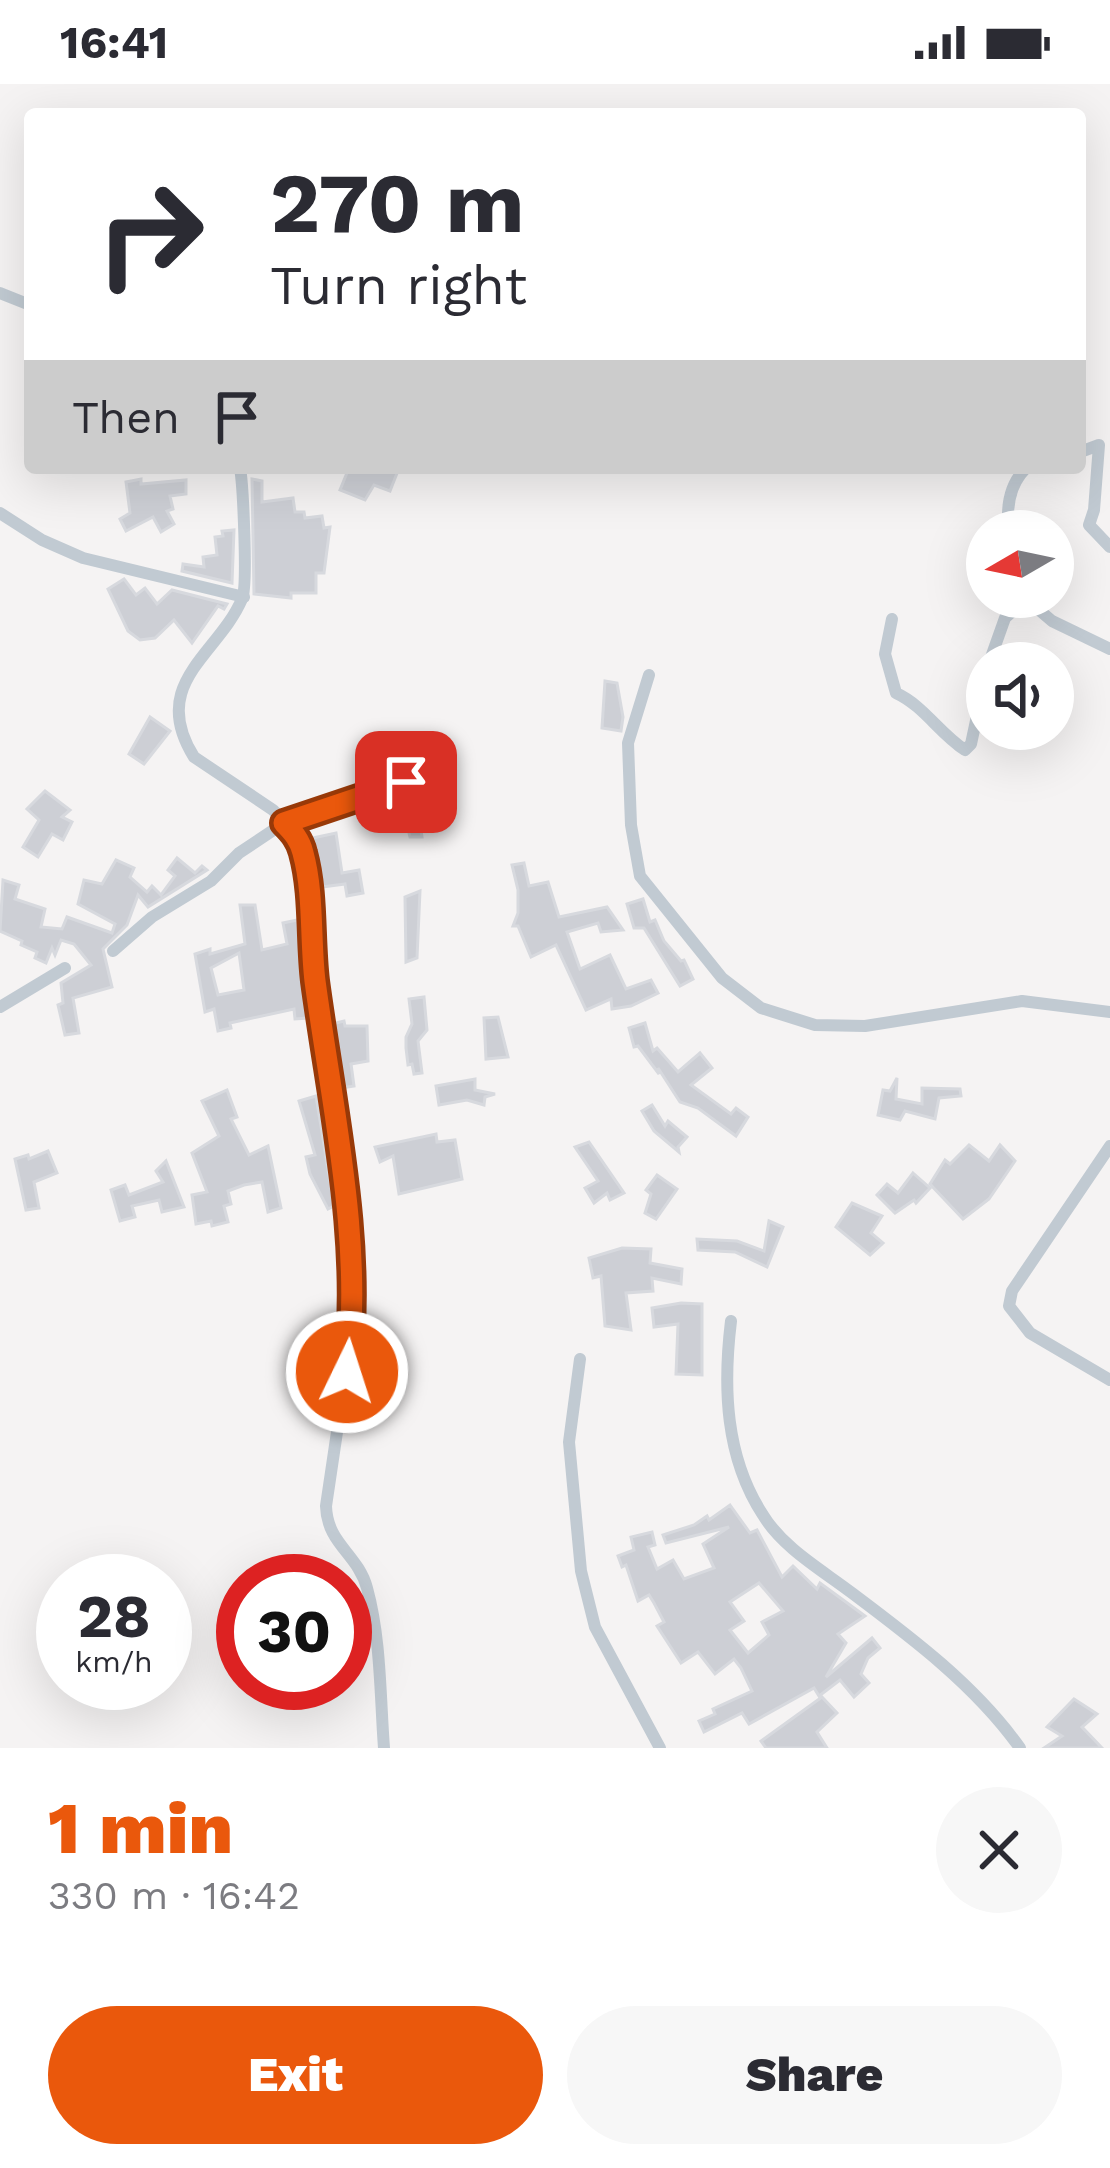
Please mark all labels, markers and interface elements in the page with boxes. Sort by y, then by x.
text: 16:41 [60,16,168,69]
text: 270 m [270,154,525,252]
icon: right [72,156,228,312]
text: Turn right [270,254,527,317]
icon: arrive [204,384,270,450]
text: Then [72,391,180,444]
north arrow [966,510,1074,618]
map controls [966,510,1074,750]
button: sound [966,642,1074,750]
pin [355,731,457,833]
icon: arrive [373,749,439,815]
position arrow [284,1309,410,1435]
speed limit sign: 30 [216,1554,372,1710]
text: 28 [77,1581,151,1652]
text: km/h [75,1644,153,1679]
text: 1 min [48,1786,233,1870]
button: close [936,1787,1062,1913]
text: 330 m · 16:42 [48,1873,300,1918]
button: Exit [48,2006,543,2144]
button: Share [567,2006,1062,2144]

